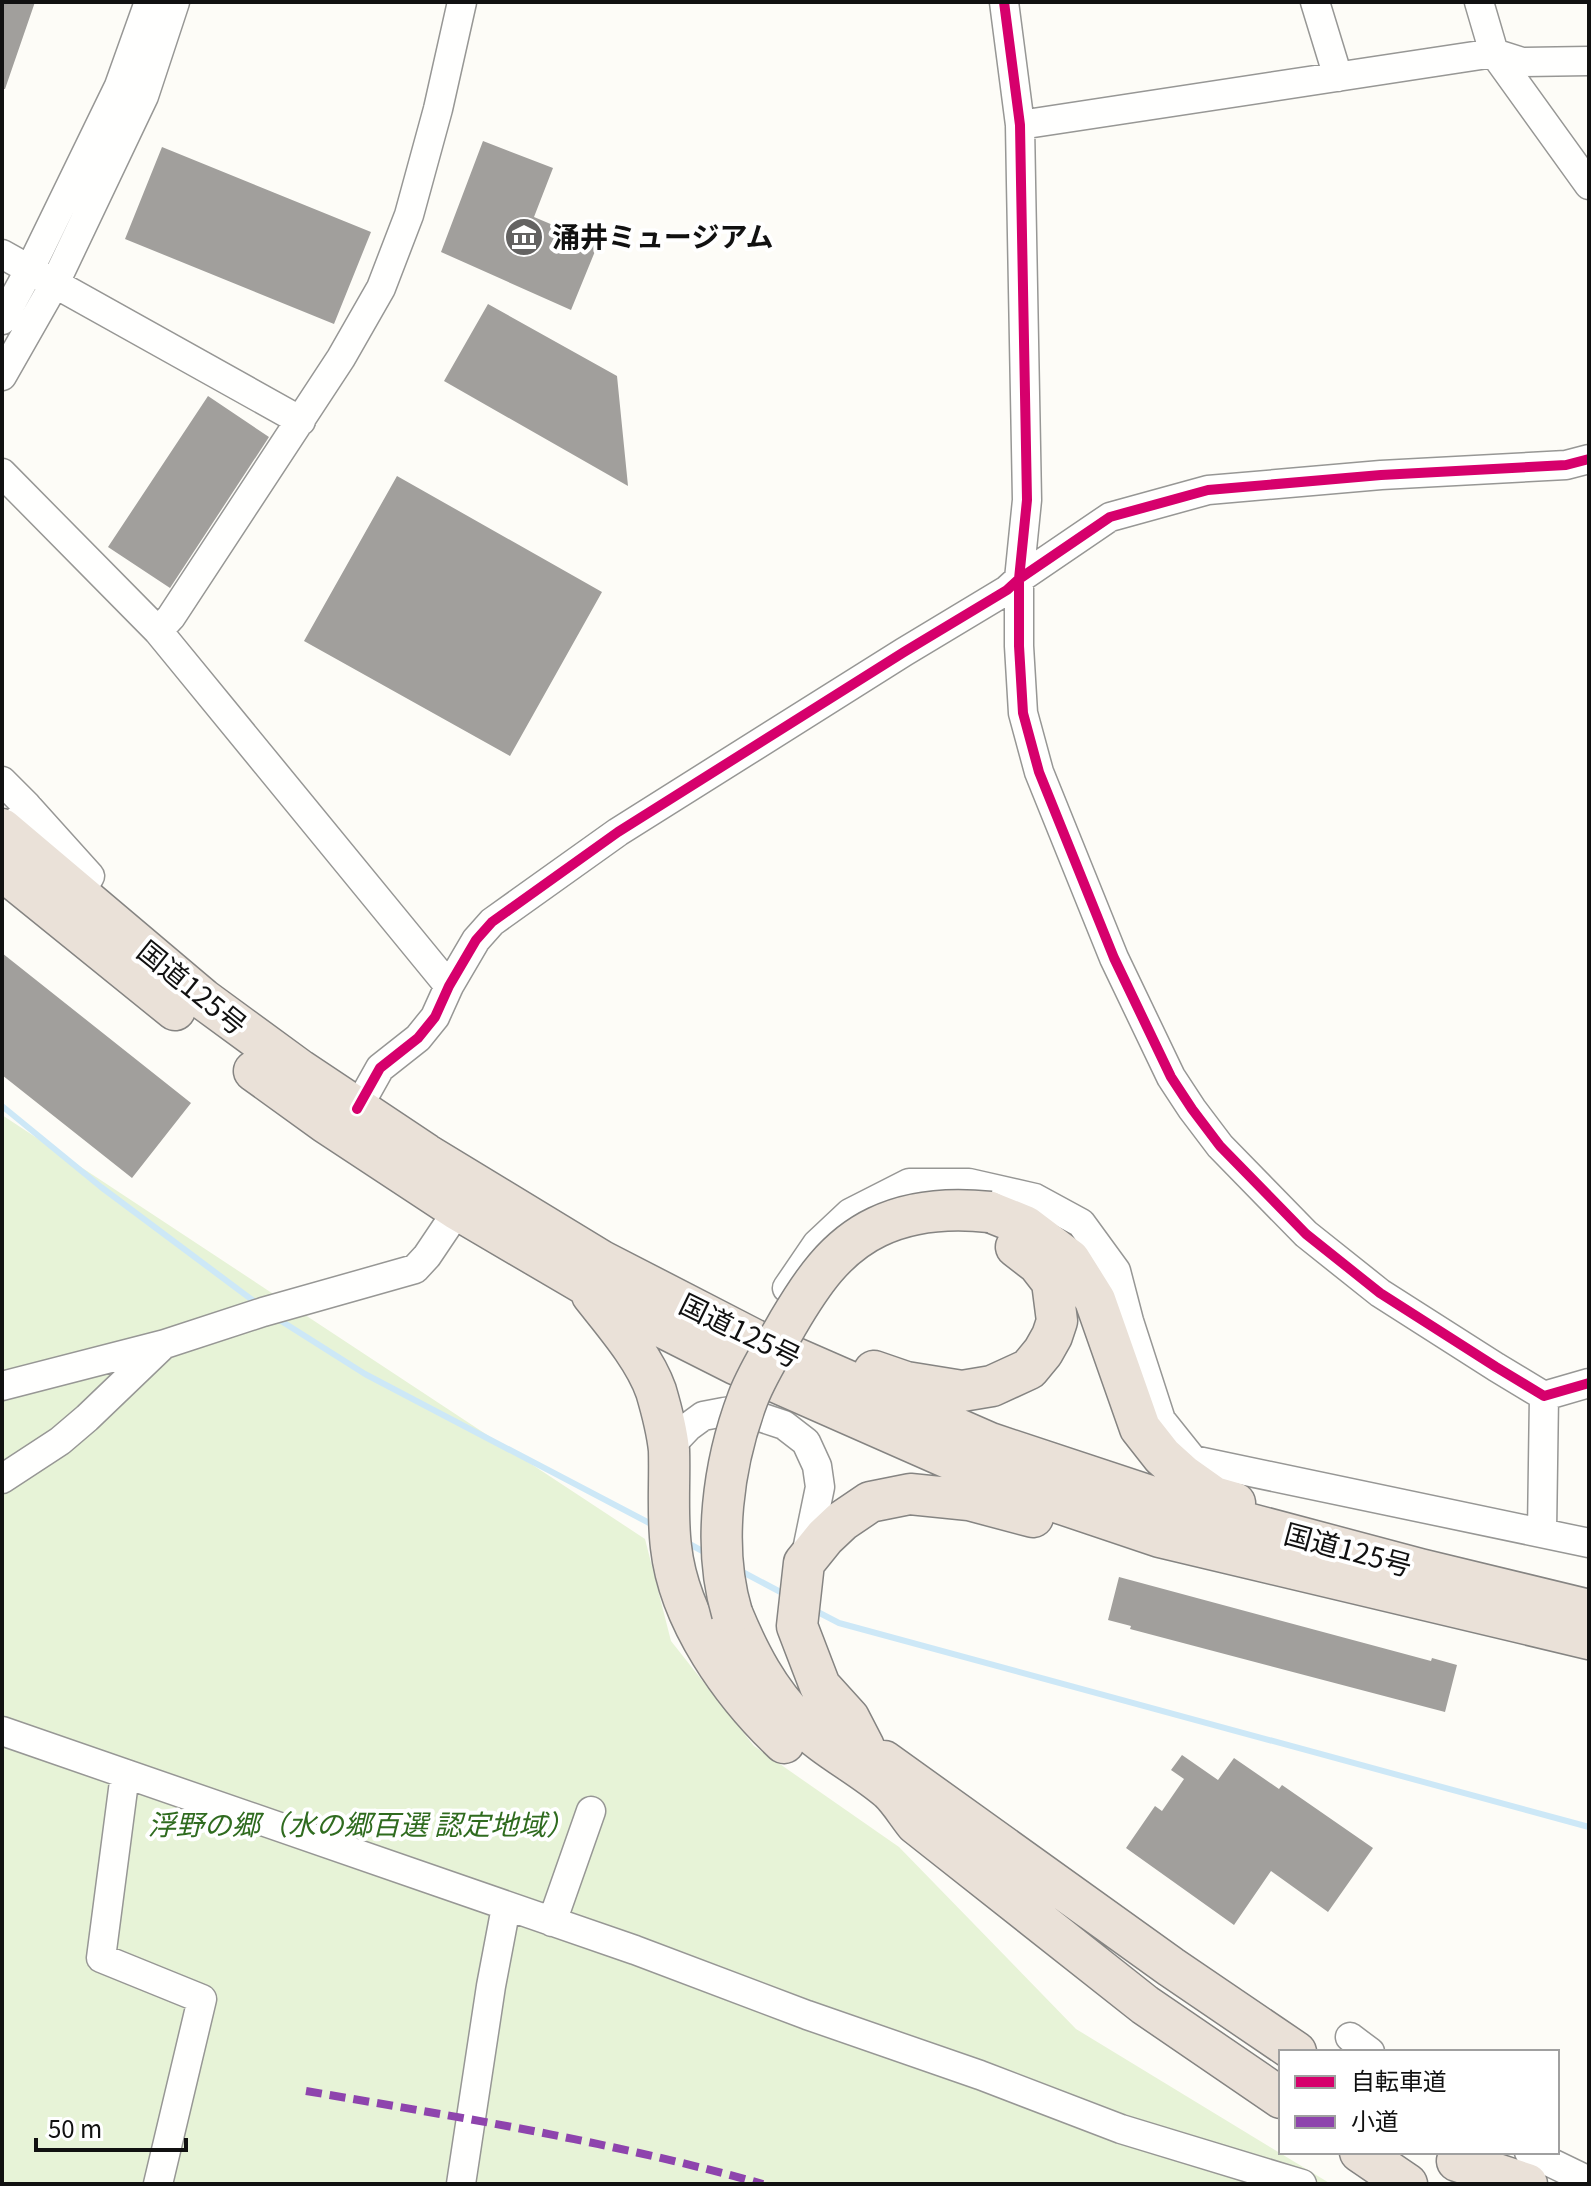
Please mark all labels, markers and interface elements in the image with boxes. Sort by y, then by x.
place label: 涌井ミュージアム [552,215,773,255]
museum icon: 涌井ミュージアム [503,216,545,258]
street label: 国道125号 [130,930,257,1043]
street label: 国道125号 [673,1283,808,1376]
street label: 国道125号 [1280,1512,1417,1584]
park label: 浮野の郷（水の郷百選 認定地域） [148,1803,574,1843]
legend [1279,2050,1559,2154]
text: 自転車道 [1351,2062,1447,2097]
scale bar [36,2102,186,2152]
text: 小道 [1351,2102,1399,2137]
text: 50 m [48,2110,102,2145]

